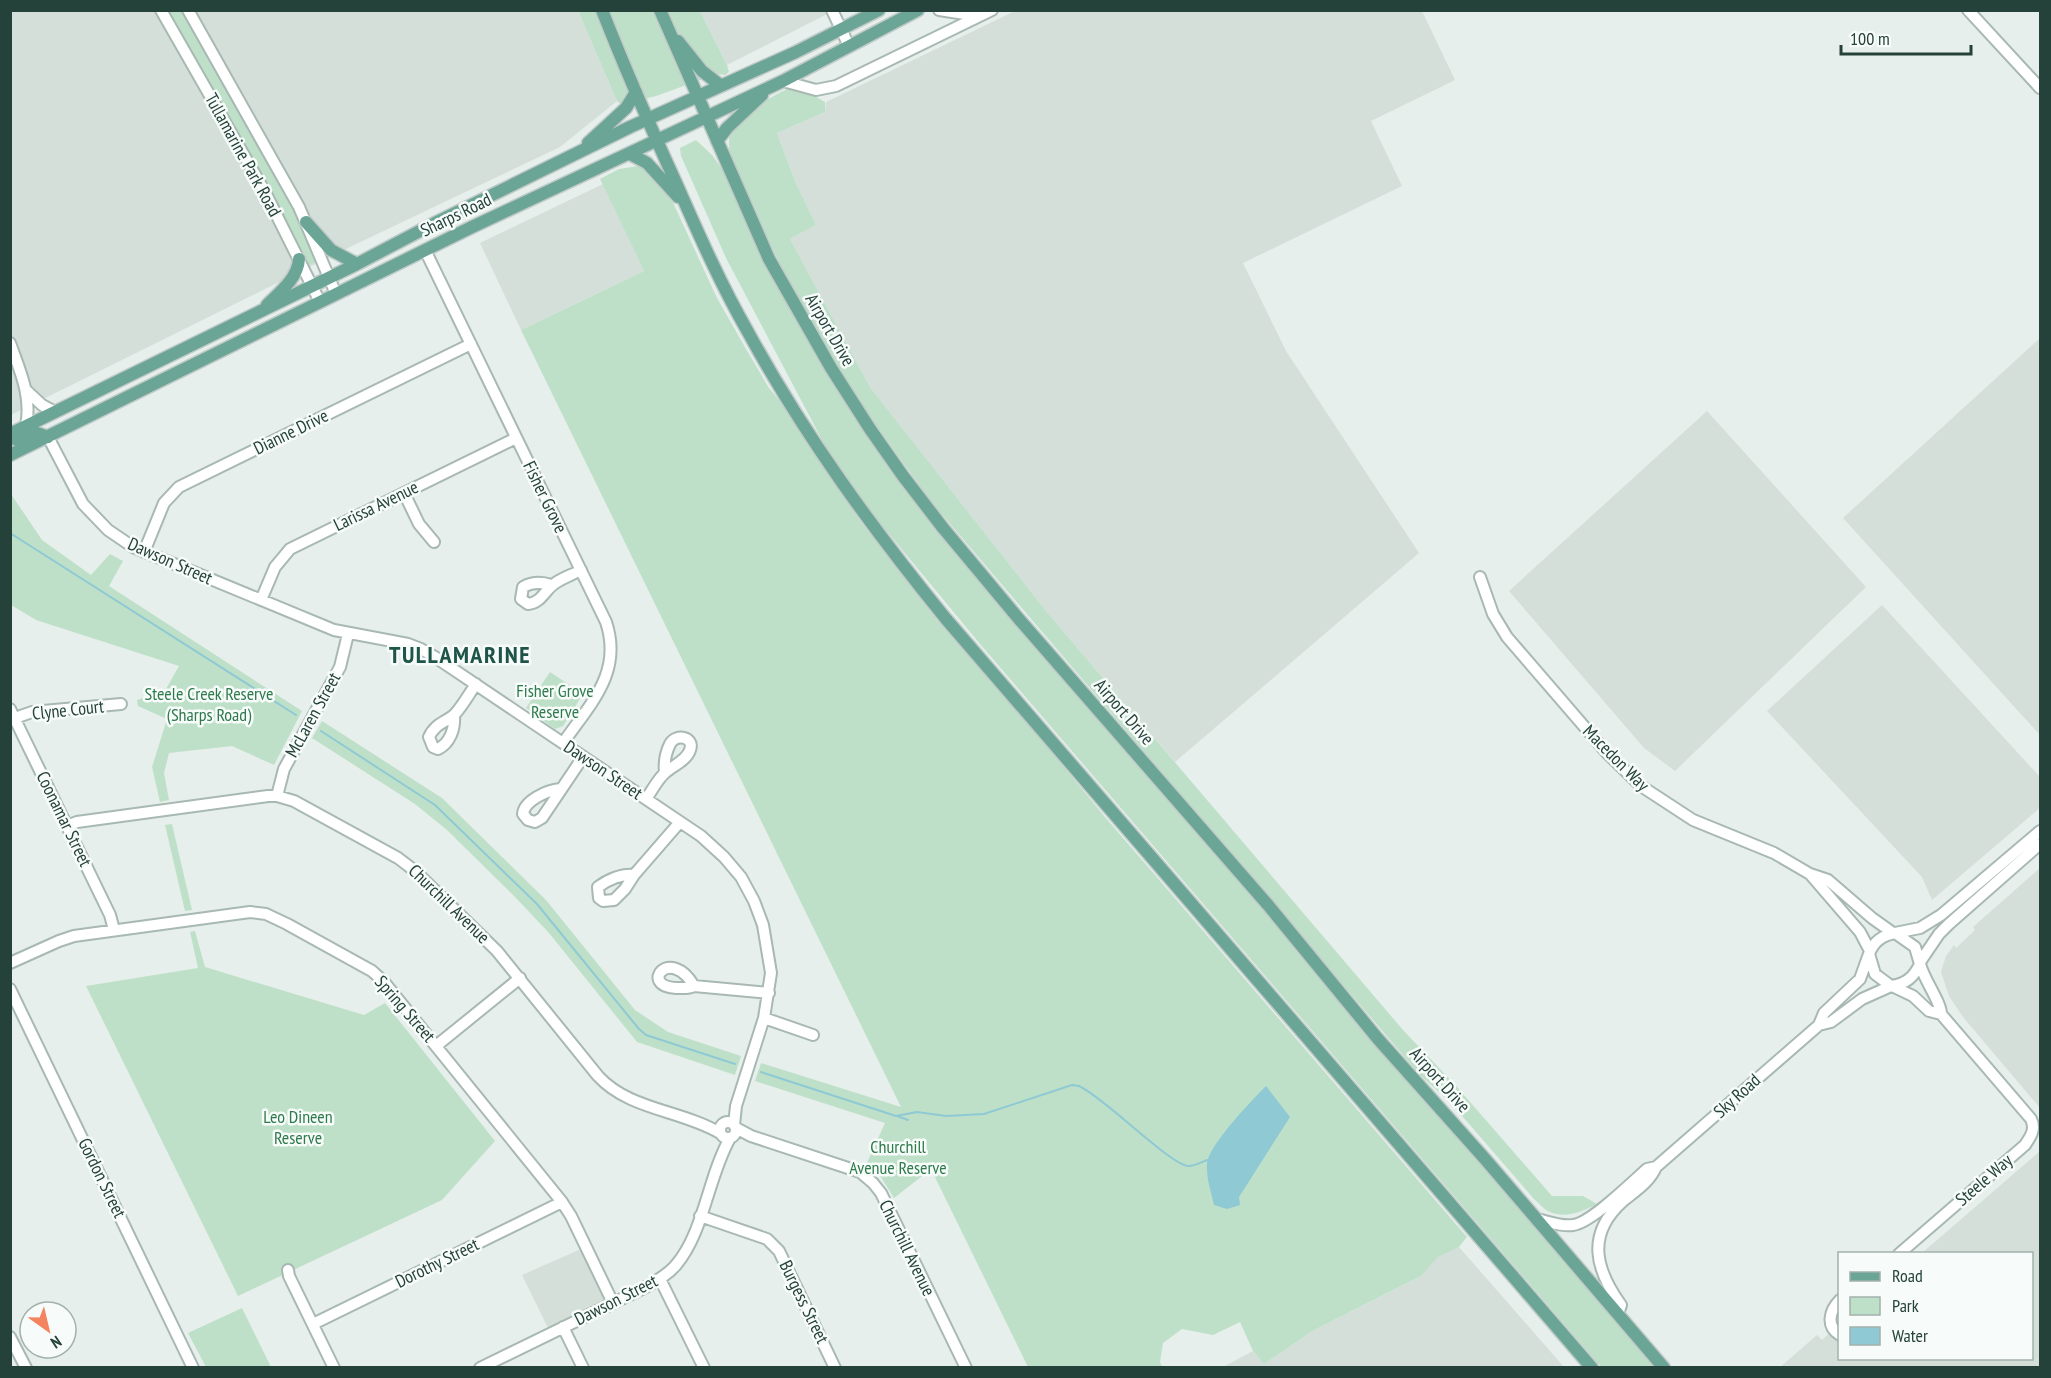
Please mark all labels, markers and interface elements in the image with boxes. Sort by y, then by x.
scale bar [1841,18,1972,56]
text: 100 m [1850,27,1890,50]
street label: Tullamarine Park Road [200,89,287,221]
street label: Sharps Road [416,188,495,242]
street label: Airport Drive [801,289,860,370]
street label: Dianne Drive [250,404,332,459]
street label: Fisher Grove [518,457,573,537]
street label: Larissa Avenue [330,475,422,536]
street label: Dawson Street [124,532,216,589]
district label: TULLAMARINE [389,639,531,670]
street label: McLaren Street [280,668,345,761]
street label: Airport Drive [1090,674,1159,749]
park label: Fisher Grove Reserve [516,679,594,723]
park label: Steele Creek Reserve (Sharps Road) [145,682,273,726]
street label: Clyne Court [31,694,105,725]
street label: Macedon Way [1578,720,1655,796]
street label: Dawson Street [559,735,647,804]
street label: Coonamar Street [31,767,97,870]
street label: Churchill Avenue [404,859,495,948]
street label: Spring Street [370,971,441,1047]
street label: Airport Drive [1405,1042,1476,1117]
street label: Sky Road [1708,1069,1765,1123]
park label: Leo Dineen Reserve [263,1105,333,1149]
street label: Gordon Street [73,1134,132,1222]
park label: Churchill Avenue Reserve [849,1135,947,1179]
street label: Steele Way [1951,1149,2017,1211]
street label: Churchill Avenue [874,1196,941,1300]
street label: Dorothy Street [391,1232,482,1293]
legend [1838,1252,2033,1360]
street label: Burgess Street [774,1256,834,1347]
text: Road [1892,1264,1923,1287]
street label: Dawson Street [570,1269,661,1330]
text: Park [1892,1294,1919,1317]
north arrow [18,1300,78,1360]
text: Water [1892,1324,1928,1347]
text: N [47,1332,66,1353]

